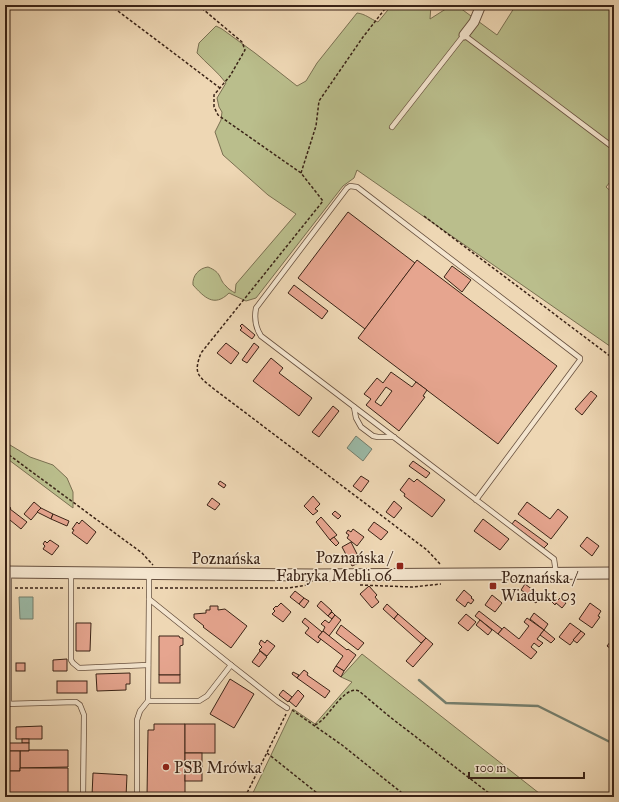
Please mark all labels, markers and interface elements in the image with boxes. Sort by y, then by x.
place label: Poznańska / Fabryka Mebli 06 [276,548,394,585]
street label: Poznańska [192,549,260,568]
marker: Poznańska / Fabryka Mebli 06 [395,561,405,571]
place label: Poznańska / Wiadukt 03 [501,568,579,605]
marker: Poznańska / Wiadukt 03 [488,581,498,591]
scale bar [469,754,584,780]
place label: PSB Mrówka [174,758,262,777]
text: 100 m [475,761,506,775]
marker: PSB Mrówka [161,762,171,772]

